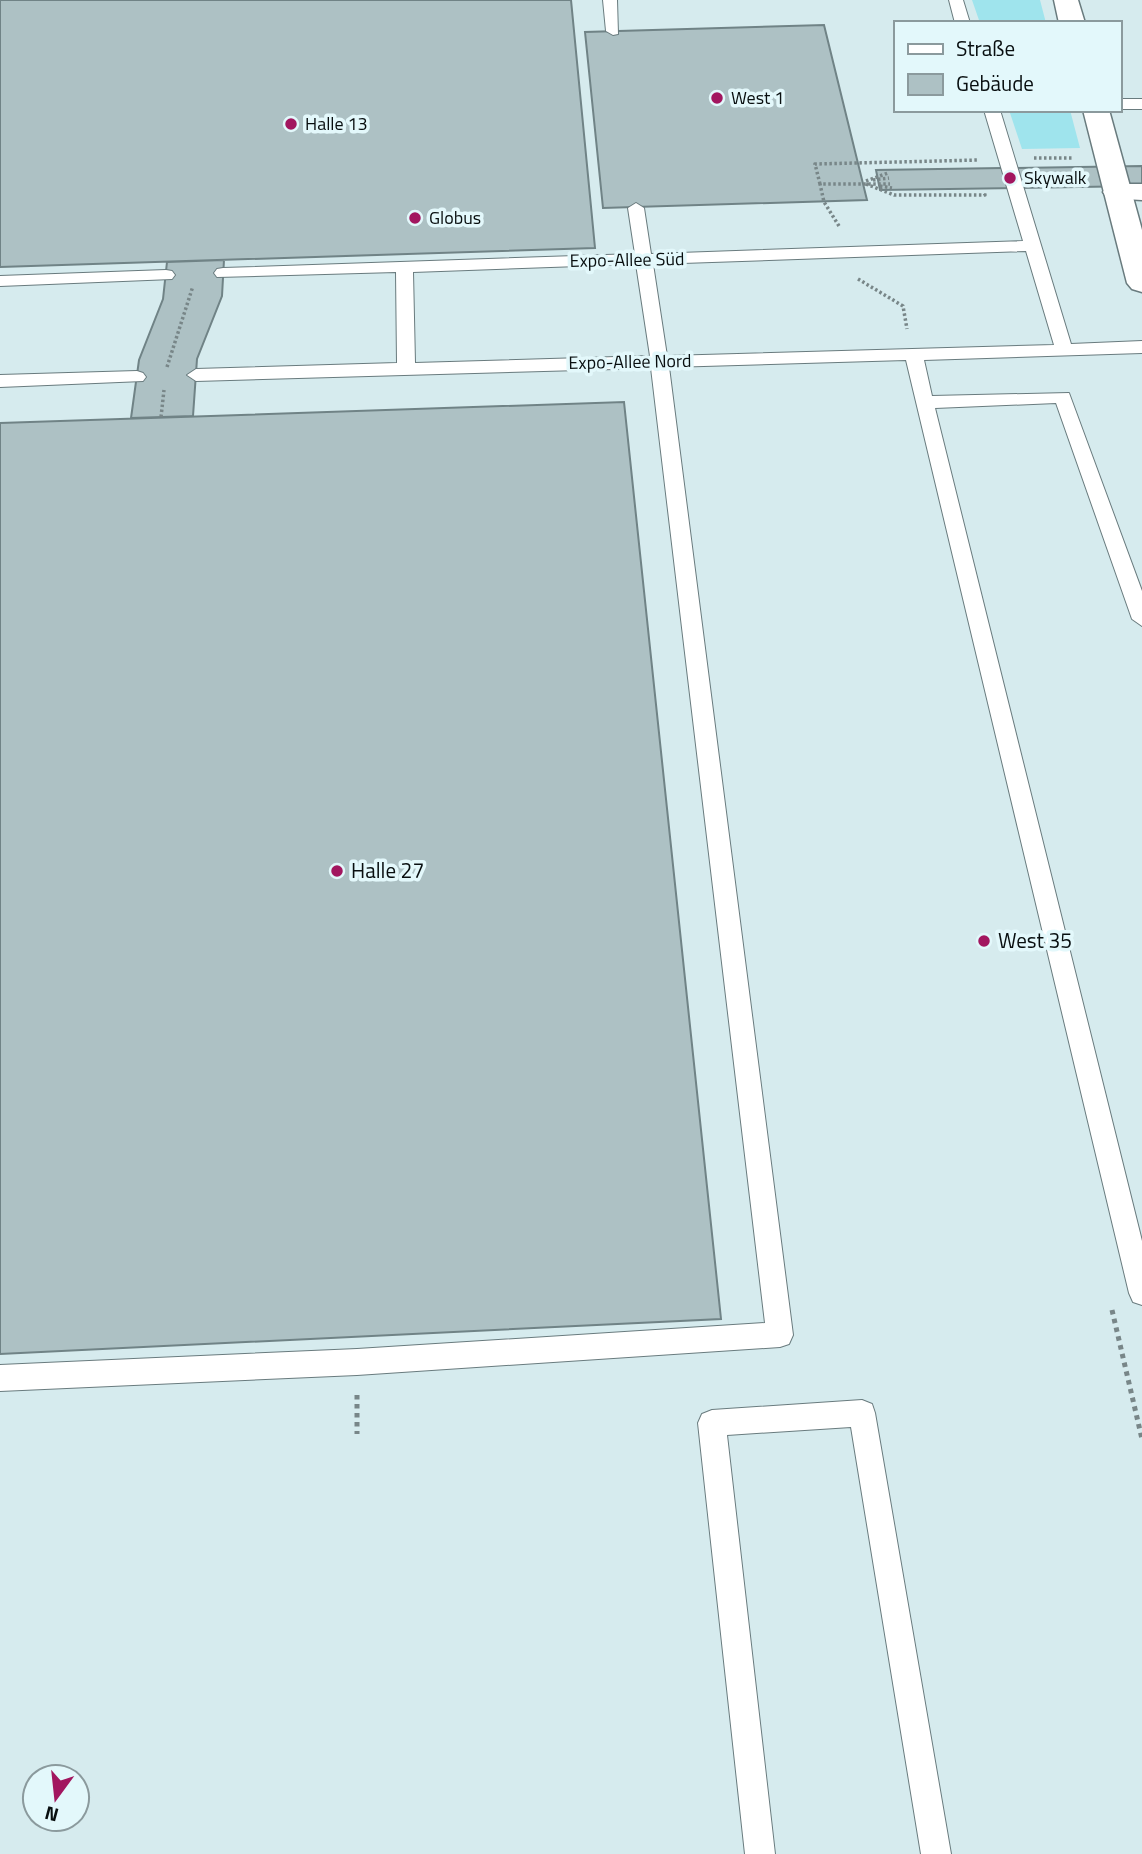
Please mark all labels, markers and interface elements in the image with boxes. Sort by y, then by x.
legend [894,21,1121,112]
text: Straße [956,32,1015,64]
text: Gebäude [956,67,1034,99]
place label: West 1 [731,84,784,111]
marker: West 1 [709,90,725,106]
place label: Halle 13 [305,110,368,137]
marker: Halle 13 [283,116,299,132]
place label: Skywalk [1024,164,1087,191]
marker: Skywalk [1002,170,1018,186]
place label: Globus [429,204,481,231]
marker: Globus [407,210,423,226]
street label: Expo-Allee Süd [569,245,685,274]
street label: Expo-Allee Nord [568,347,692,376]
place label: Halle 27 [351,854,424,886]
marker: Halle 27 [329,863,345,879]
place label: West 35 [998,924,1072,956]
marker: West 35 [976,933,992,949]
north arrow [21,1763,91,1833]
text: N [41,1799,62,1831]

